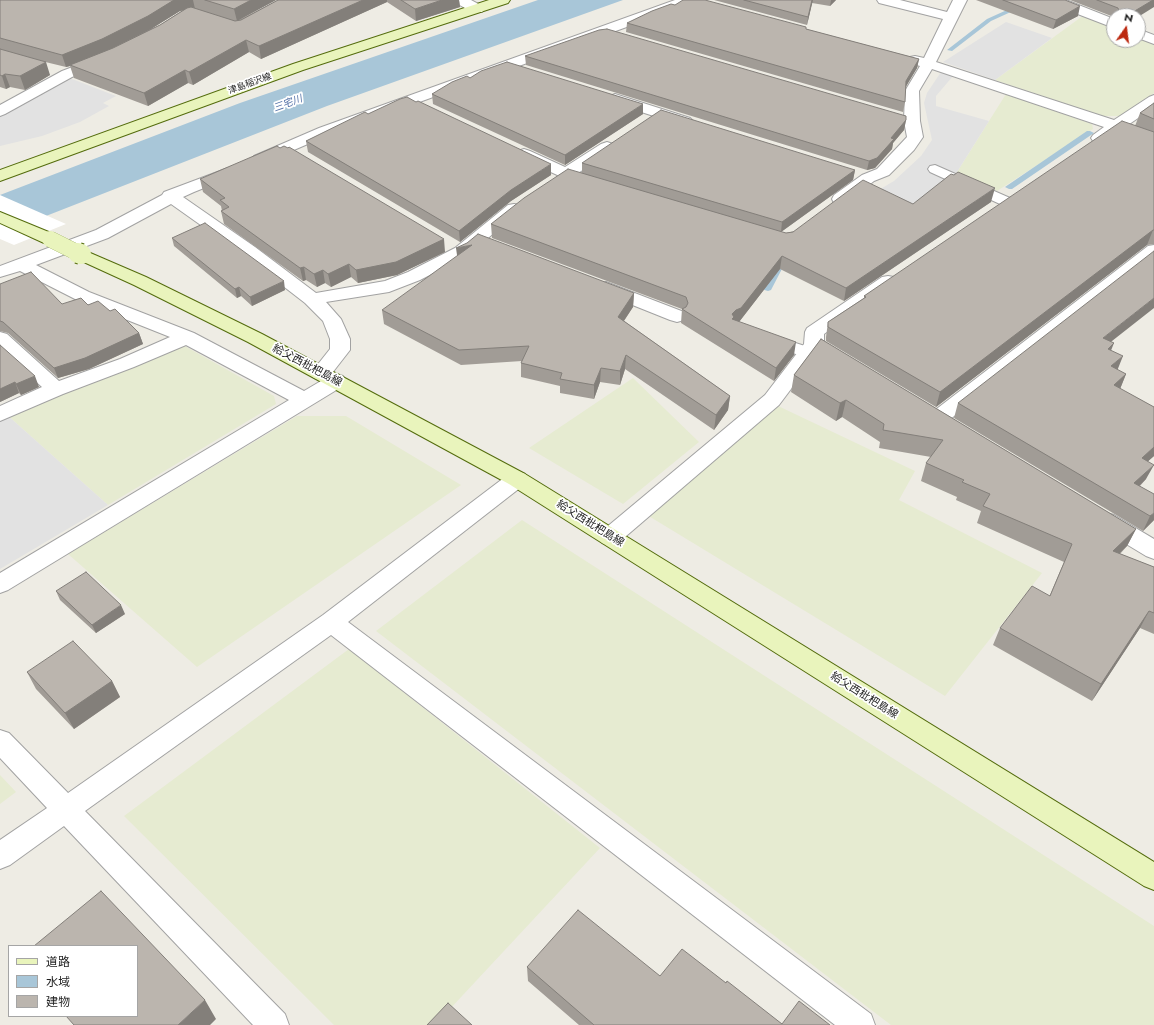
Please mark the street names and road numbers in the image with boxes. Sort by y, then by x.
street label: 津島稲沢線 [227,71,273,97]
street label: 給父西枇杷島線 [270,342,344,390]
street label: 給父西枇杷島線 [554,498,626,550]
street label: 給父西枇杷島線 [828,670,900,722]

